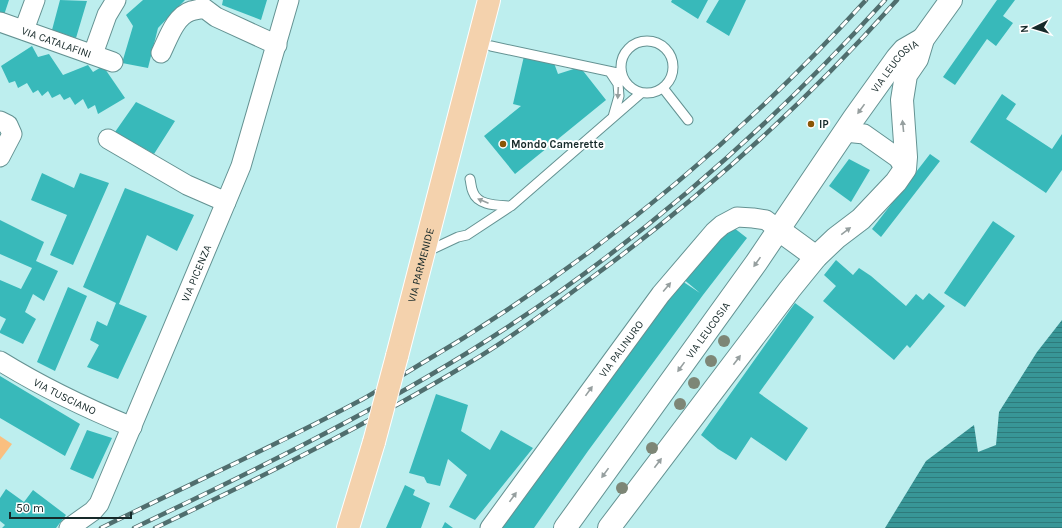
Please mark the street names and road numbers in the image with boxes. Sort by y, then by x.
street label: VIA CATALAFINI [20,24,93,61]
street label: VIA LEUCOSIA [868,37,921,95]
street label: VIA PARMENIDE [405,226,437,304]
street label: VIA PICENZA [179,242,215,304]
street label: VIA LEUCOSIA [683,299,733,361]
street label: VIA PALINURO [596,318,646,380]
street label: VIA TUSCIANO [31,376,98,418]

